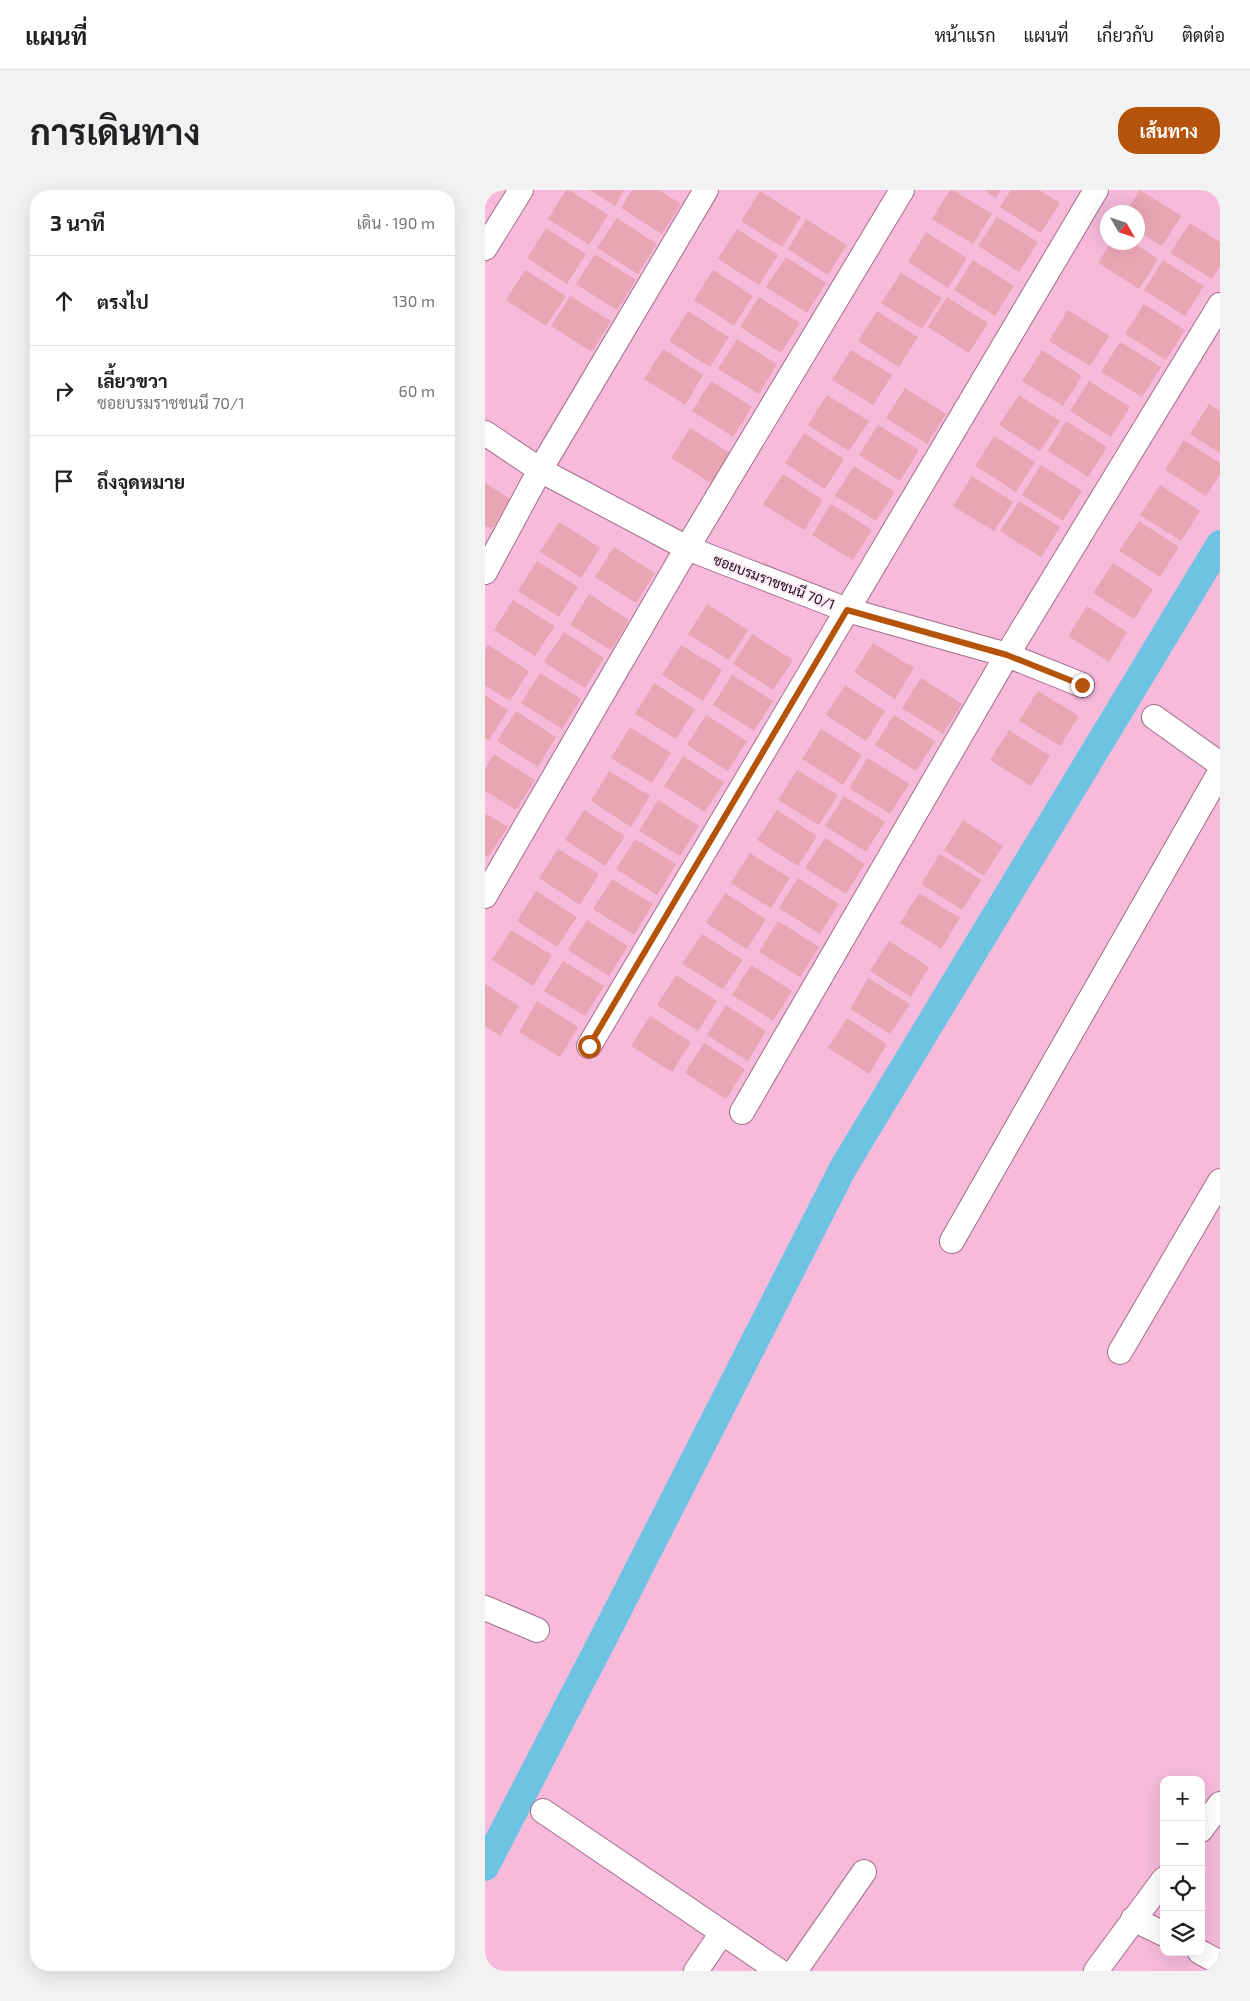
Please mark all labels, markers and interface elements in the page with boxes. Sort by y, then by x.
text: แผนที่ [25,21,87,50]
text: หน้าแรก [934,24,996,46]
text: แผนที่ [1024,24,1068,46]
text: เกี่ยวกับ [1096,24,1154,46]
text: ติดต่อ [1182,24,1225,46]
button: เส้นทาง [1118,107,1220,154]
text: การเดินทาง [30,110,200,152]
north arrow [1100,205,1145,250]
text: 3 นาที [50,210,105,235]
text: เดิน · 190 m [357,213,435,232]
icon: ahead [50,287,78,315]
text: ตรงไป [97,290,149,313]
text: 130 m [393,291,435,310]
text: เลี้ยวขวา [97,369,168,392]
icon: right [50,377,78,405]
text: 60 m [399,381,435,400]
text: ซอยบรมราชชนนี 70/1 [97,393,245,412]
icon: arrive [50,467,78,495]
text: ถึงจุดหมาย [97,470,185,493]
street label: ซอยบรมราชชนนี 70/1 [711,550,838,613]
route end [1071,674,1094,697]
route start [578,1035,601,1058]
map controls [1160,1776,1205,1956]
button: + [1160,1776,1205,1821]
button: − [1160,1821,1205,1866]
button: locate [1160,1866,1205,1911]
button: layers [1160,1911,1205,1956]

